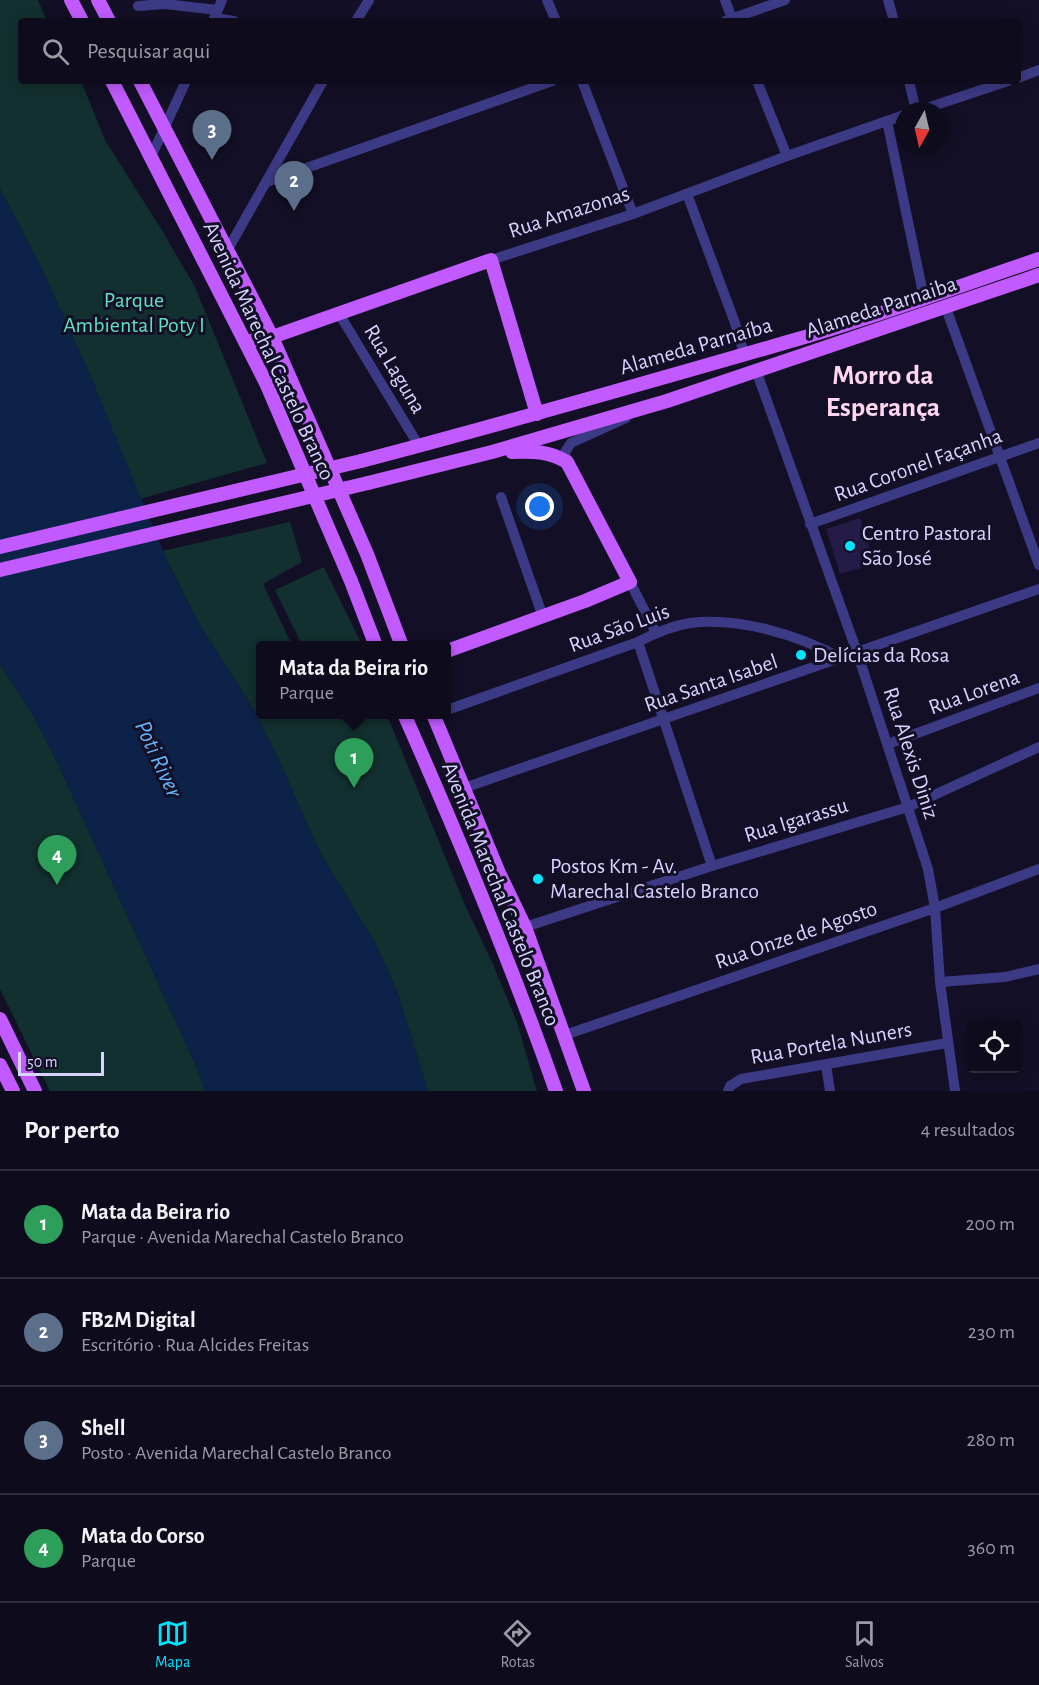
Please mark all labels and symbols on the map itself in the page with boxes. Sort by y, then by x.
north arrow [895,102,949,156]
pin: 3 [192,110,232,160]
pin: 2 [274,162,314,211]
street label: Rua Amazonas [506,182,632,242]
street label: Avenida Marechal Castelo Branco [199,218,339,484]
street label: Alameda Parnaiba [803,272,959,342]
park label: Parque Ambiental Poty I [63,289,205,336]
street label: Alameda Parnaíba [617,314,775,378]
street label: Rua Laguna [360,321,430,417]
district label: Morro da Esperança [826,362,940,422]
street label: Rua Coronel Façanha [831,424,1005,506]
your location [525,492,554,521]
place label: Centro Pastoral São José [862,522,992,569]
marker: Centro Pastoral São José [843,539,857,553]
street label: Rua São Luis [566,600,672,656]
place label: Delícias da Rosa [813,644,950,666]
marker: Delícias da Rosa [794,648,808,662]
street label: Rua Santa Isabel [641,650,781,716]
street label: Rua Lorena [926,665,1022,719]
street label: Rua Alexis Diniz [879,684,943,822]
water label: Poti River [130,717,187,802]
pin: 1 [334,738,374,788]
street label: Avenida Marechal Castelo Branco [438,759,564,1029]
street label: Rua Igarassu [742,794,850,846]
pin: 4 [38,836,76,885]
place label: Postos Km - Av. Marechal Castelo Branco [550,855,759,902]
marker: Postos Km - Av. Marechal Castelo Branco [531,872,545,886]
street label: Rua Onze de Agosto [712,897,880,973]
street label: Rua Portela Nuners [749,1018,913,1068]
scale bar [18,1049,104,1076]

